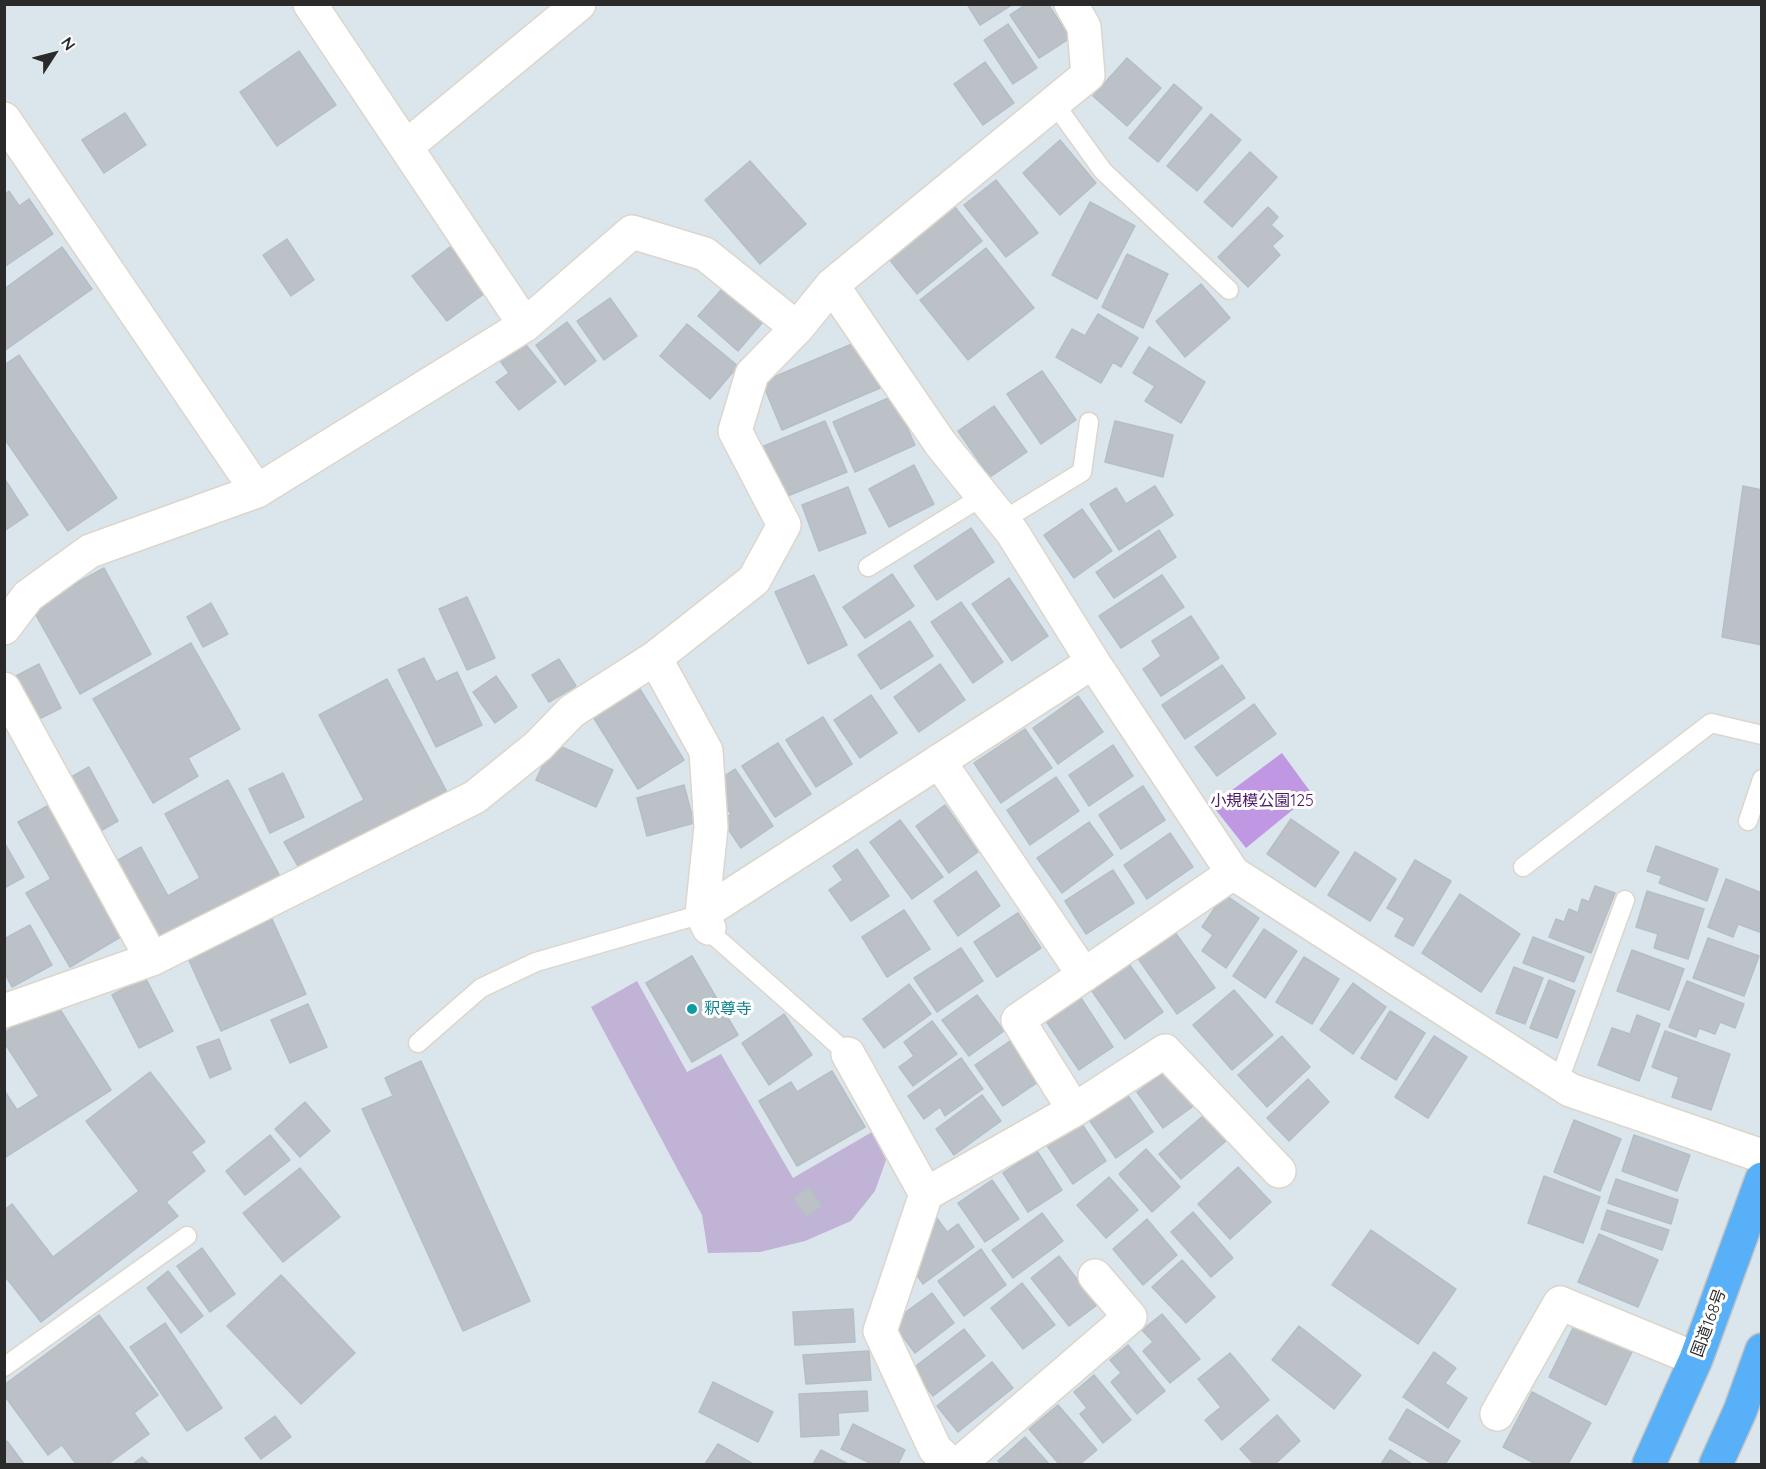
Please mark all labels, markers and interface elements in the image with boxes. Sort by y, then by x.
north arrow [24,24,84,84]
text: N [57,33,80,54]
park label: 小規模公園125 [1210,791,1314,811]
place label: 釈尊寺 [704,999,752,1019]
marker: 釈尊寺 [685,1002,699,1016]
street label: 国道168号 [1688,1286,1730,1360]

